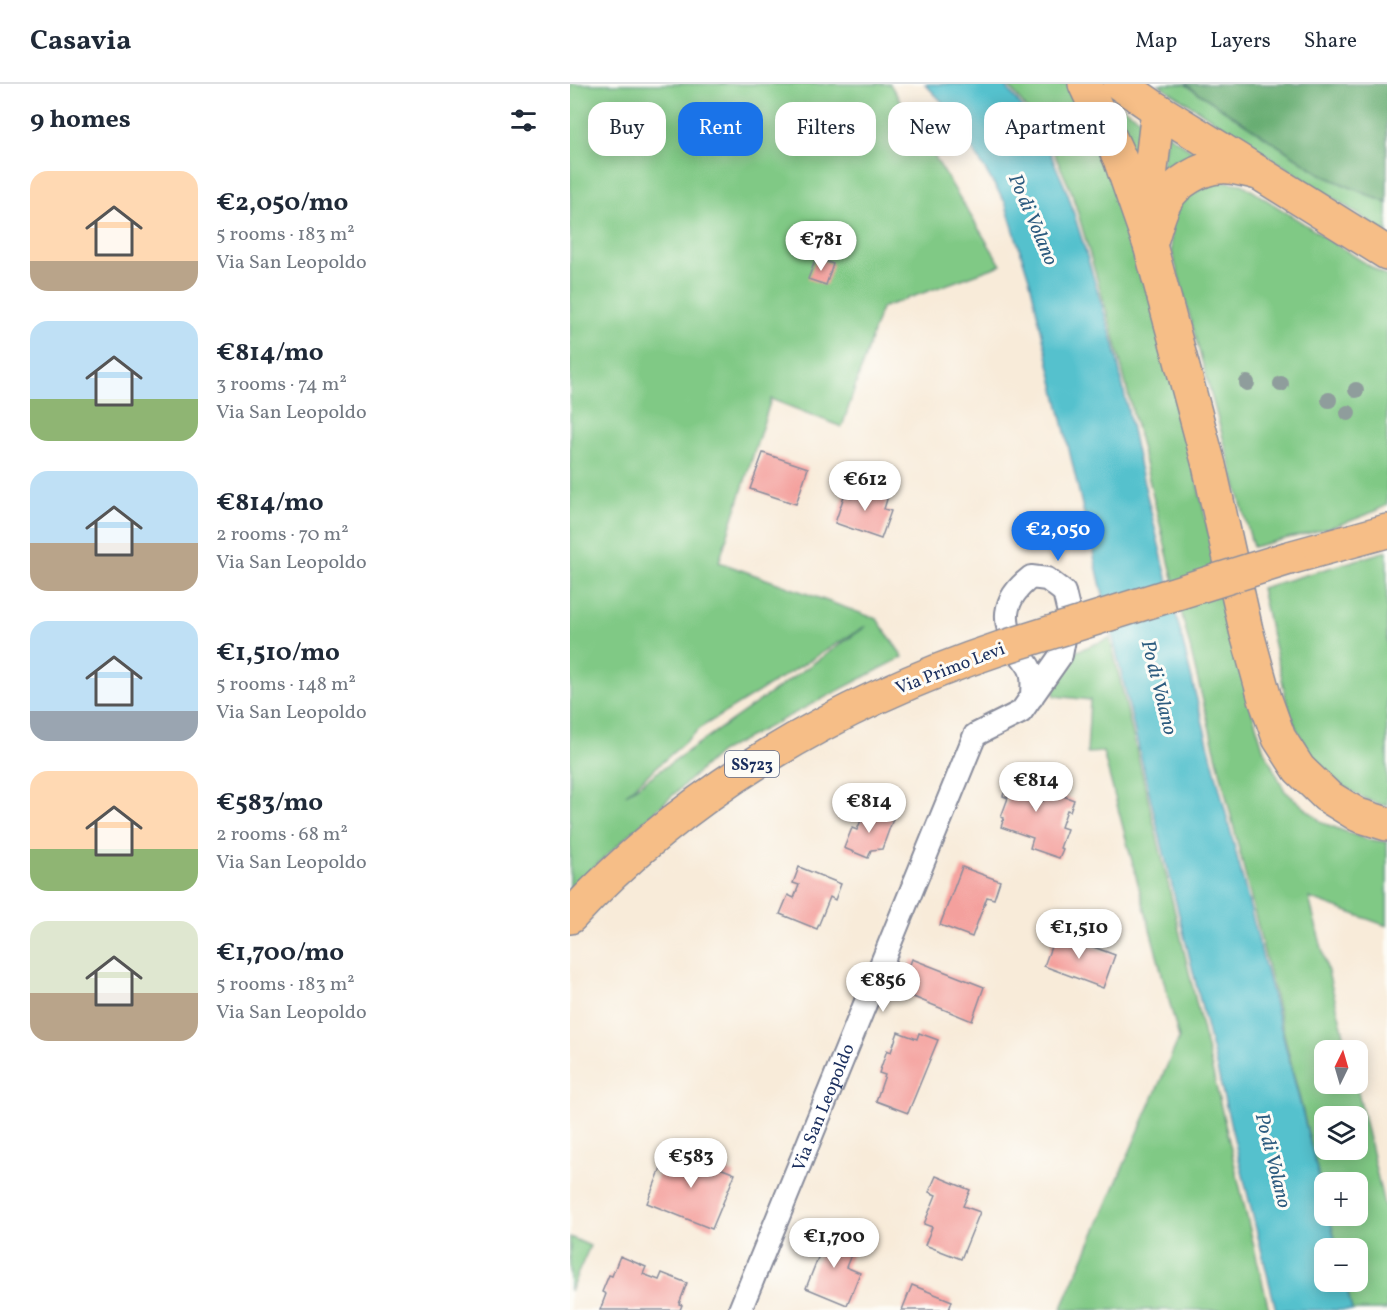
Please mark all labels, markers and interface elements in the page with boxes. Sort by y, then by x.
text: Casavia [30,22,131,61]
text: Map [1135,27,1177,56]
text: Layers [1210,27,1271,56]
text: Share [1304,27,1357,56]
text: 9 homes [30,102,131,138]
chip: Buy [588,102,666,156]
chip: Rent [678,102,763,156]
chip: Filters [775,102,876,156]
chip: New [888,102,972,156]
chip: Apartment [984,102,1127,156]
icon: filters [507,104,540,137]
water label: Po di Volano [1000,170,1064,270]
text: €2,050/mo [216,185,348,221]
icon: home [78,195,150,267]
text: 5 rooms · 183 m² [216,221,355,249]
pin: €781 [785,221,857,272]
text: €781 [800,226,842,254]
text: Via San Leopoldo [216,249,367,277]
text: €814/mo [216,335,324,371]
icon: home [78,345,150,417]
text: 3 rooms · 74 m² [216,371,347,399]
text: Via San Leopoldo [216,399,367,427]
pin: €612 [829,461,901,512]
text: €612 [843,466,887,494]
text: €814/mo [216,485,324,521]
icon: home [78,495,150,567]
pin: €2,050 [1009,511,1107,562]
text: €2,050 [1026,516,1090,544]
text: 2 rooms · 70 m² [216,521,349,549]
text: Via San Leopoldo [216,549,367,577]
text: €1,510/mo [216,635,340,671]
street label: Via Primo Levi [892,637,1009,702]
water label: Po di Volano [1133,637,1183,738]
icon: home [78,645,150,717]
text: 5 rooms · 148 m² [216,671,356,699]
text: Via San Leopoldo [216,699,367,727]
road number: SS723 [725,751,779,777]
pin: €814 [1000,762,1072,813]
text: €814 [1013,767,1059,795]
pin: €814 [833,783,905,834]
text: €583/mo [216,785,323,821]
text: €814 [846,788,892,816]
icon: home [78,795,150,867]
text: 2 rooms · 68 m² [216,821,348,849]
text: Via San Leopoldo [216,849,367,877]
pin: €1,510 [1030,909,1128,960]
text: €1,510 [1050,914,1108,942]
text: €1,700/mo [216,935,344,971]
icon: home [78,945,150,1017]
pin: €856 [847,962,919,1013]
text: €856 [860,967,906,995]
text: 5 rooms · 183 m² [216,971,355,999]
text: Via San Leopoldo [216,999,367,1027]
street label: Via San Leopoldo [787,1040,861,1175]
north arrow [1314,1040,1368,1094]
map controls [1314,1040,1368,1292]
button: layers [1314,1106,1368,1160]
water label: Po di Volano [1247,1110,1297,1211]
pin: €583 [655,1138,727,1189]
text: €583 [668,1143,714,1171]
button: + [1314,1172,1368,1226]
pin: €1,700 [785,1218,883,1269]
text: €1,700 [803,1223,865,1251]
button: − [1314,1238,1368,1292]

